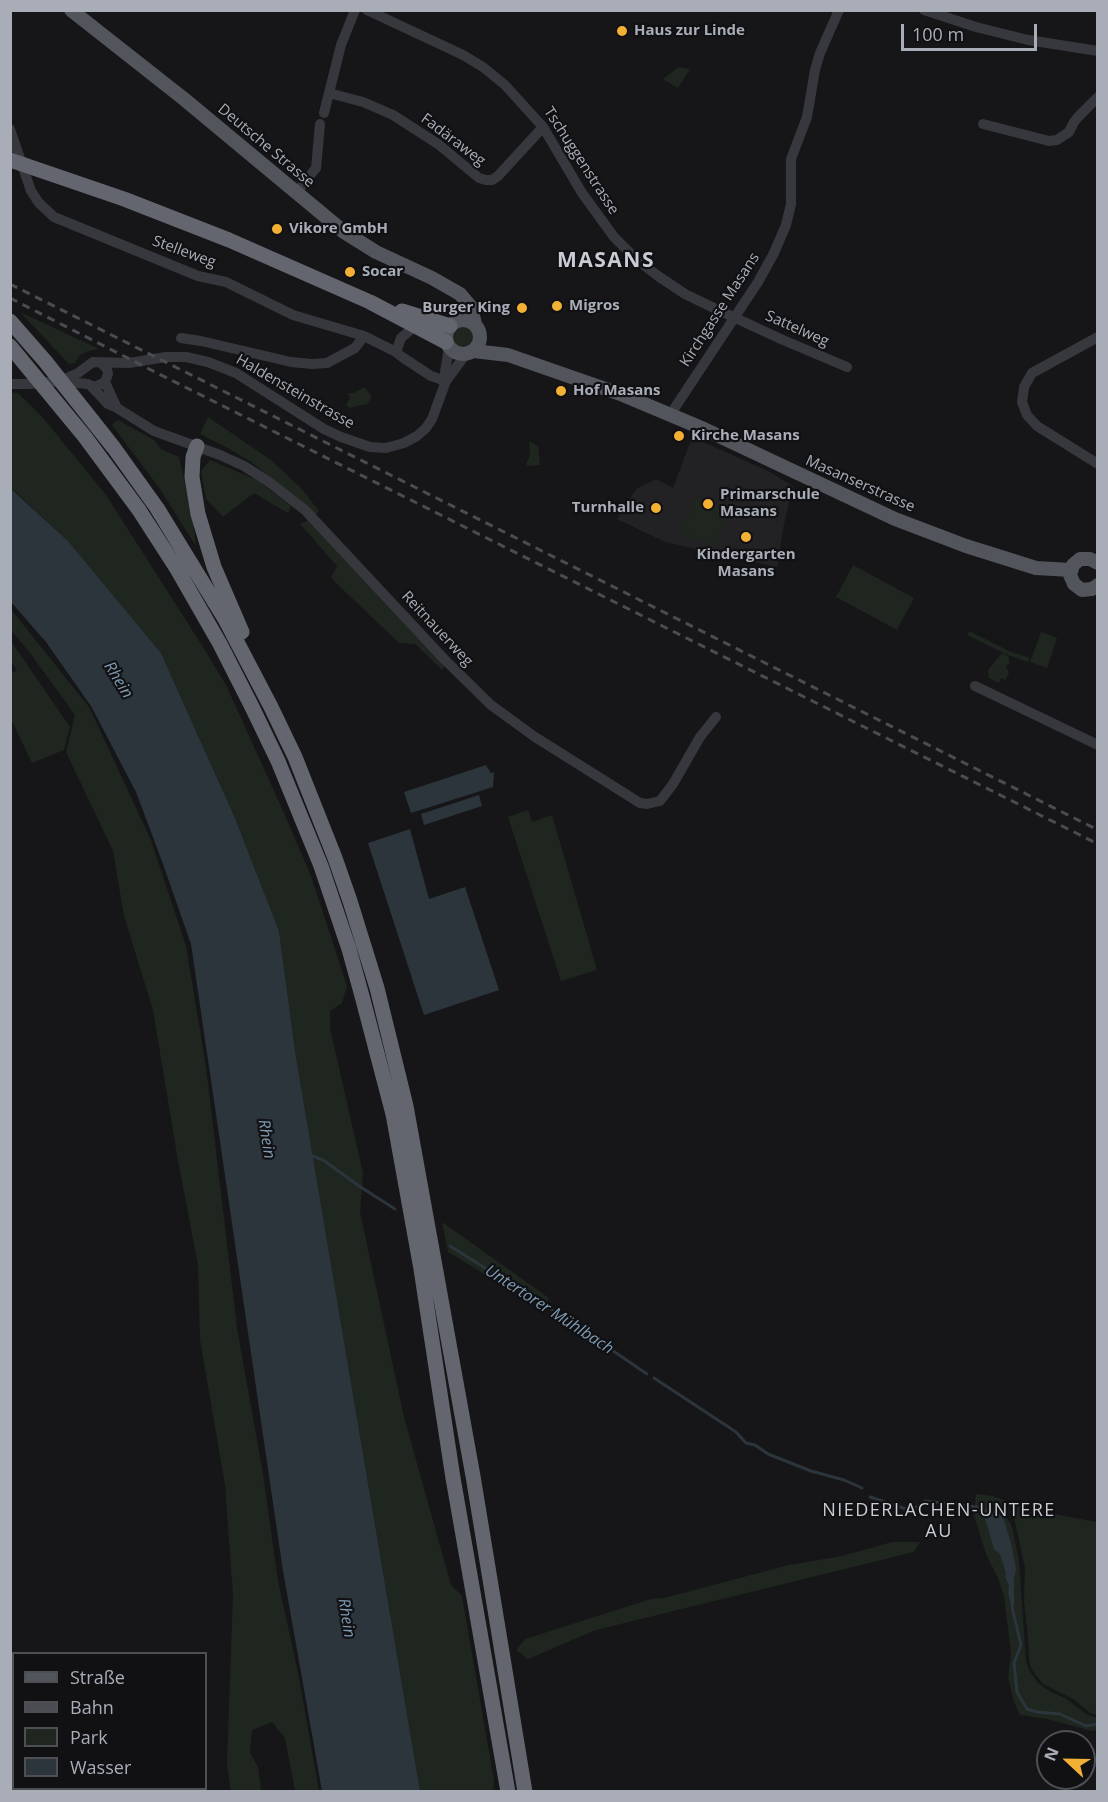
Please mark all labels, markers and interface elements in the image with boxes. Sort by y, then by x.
scale bar [904,12,1040,50]
place label: Haus zur Linde [634,22,745,40]
text: 100 m [912,22,964,46]
marker: Haus zur Linde [615,24,629,38]
street label: Deutsche Strasse [214,100,318,192]
street label: Tschuggenstrasse [540,104,622,218]
street label: Fadäraweg [417,110,489,170]
place label: Vikore GmbH [289,220,388,238]
marker: Vikore GmbH [270,222,284,236]
street label: Stelleweg [150,232,218,272]
district label: MASANS [557,248,655,274]
street label: Kirchgasse Masans [676,250,764,370]
place label: Socar [362,263,403,281]
marker: Socar [343,265,357,279]
place label: Migros [569,297,620,315]
place label: Burger King [422,299,510,317]
marker: Migros [550,299,564,313]
marker: Burger King [515,301,529,315]
street label: Sattelweg [762,307,832,351]
street label: Haldensteinstrasse [233,351,357,433]
place label: Hof Masans [573,382,661,400]
marker: Hof Masans [554,384,568,398]
place label: Kirche Masans [691,427,800,445]
marker: Kirche Masans [672,429,686,443]
street label: Masanserstrasse [802,452,918,516]
place label: Primarschule Masans [720,486,820,521]
marker: Primarschule Masans [701,497,715,511]
place label: Turnhalle [572,499,644,517]
marker: Turnhalle [649,501,663,515]
marker: Kindergarten Masans [739,530,753,544]
place label: Kindergarten Masans [696,546,796,581]
street label: Reitnauerweg [398,588,476,670]
water label: Rhein [99,658,137,702]
water label: Rhein [253,1118,279,1160]
water label: Untertorer Mühlbach [481,1261,617,1359]
district label: NIEDERLACHEN-UNTERE AU [822,1500,1056,1543]
water label: Rhein [333,1597,359,1639]
legend [12,1652,207,1790]
text: Straße [70,1665,125,1689]
text: Bahn [70,1695,114,1719]
text: Park [70,1725,108,1749]
north arrow [1036,1730,1096,1790]
text: N [1039,1744,1064,1764]
text: Wasser [70,1755,131,1779]

